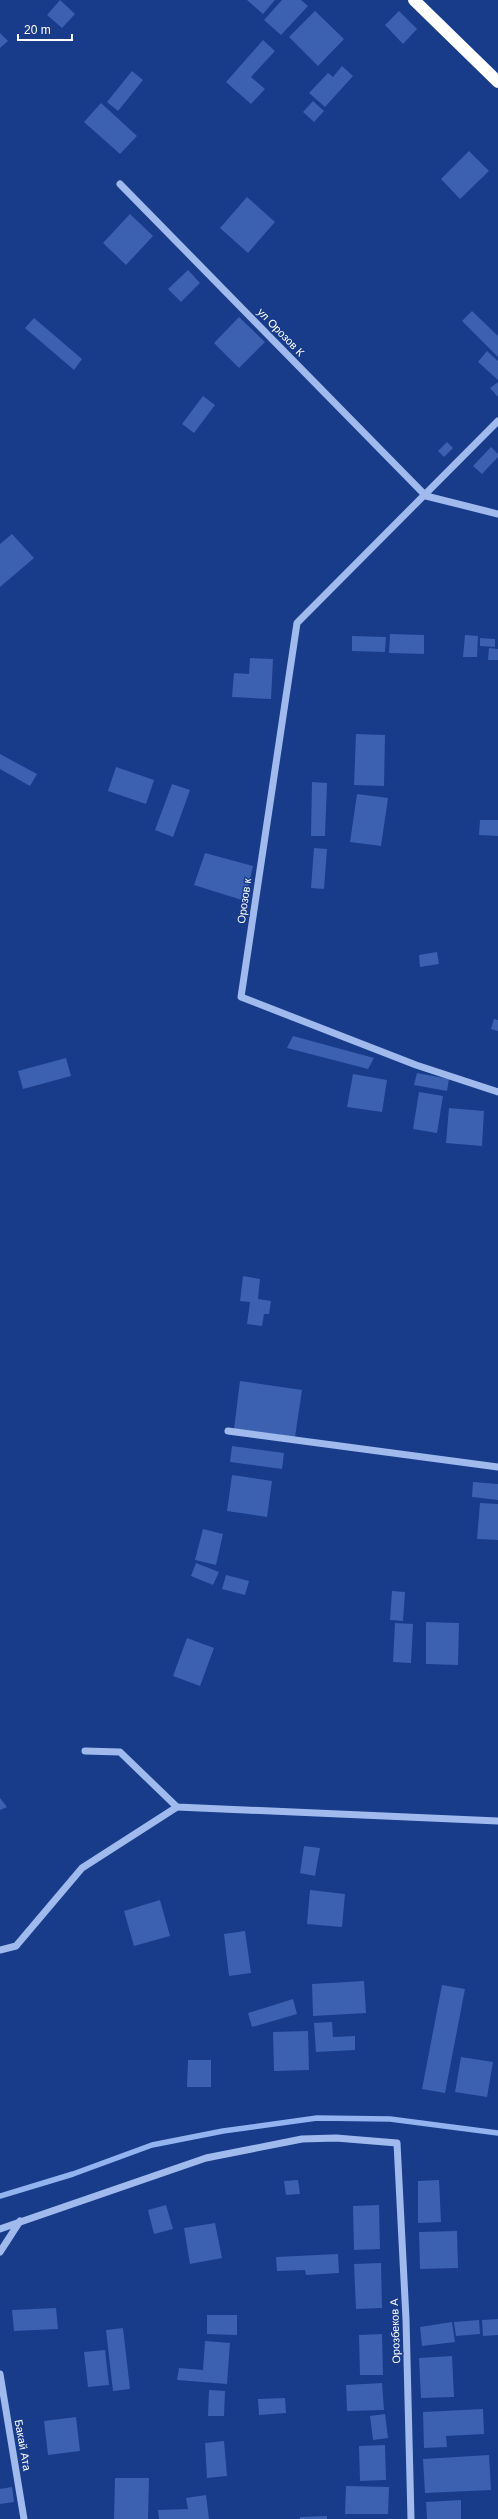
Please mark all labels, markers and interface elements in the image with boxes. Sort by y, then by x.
scale bar [18,16,72,42]
text: 20 m [24,23,51,37]
street label: ул Орозов К [255,306,307,359]
street label: Орозов к [235,877,253,924]
street label: Орозбеков А [388,2298,402,2364]
street label: Бакай Ата [13,2418,34,2472]

